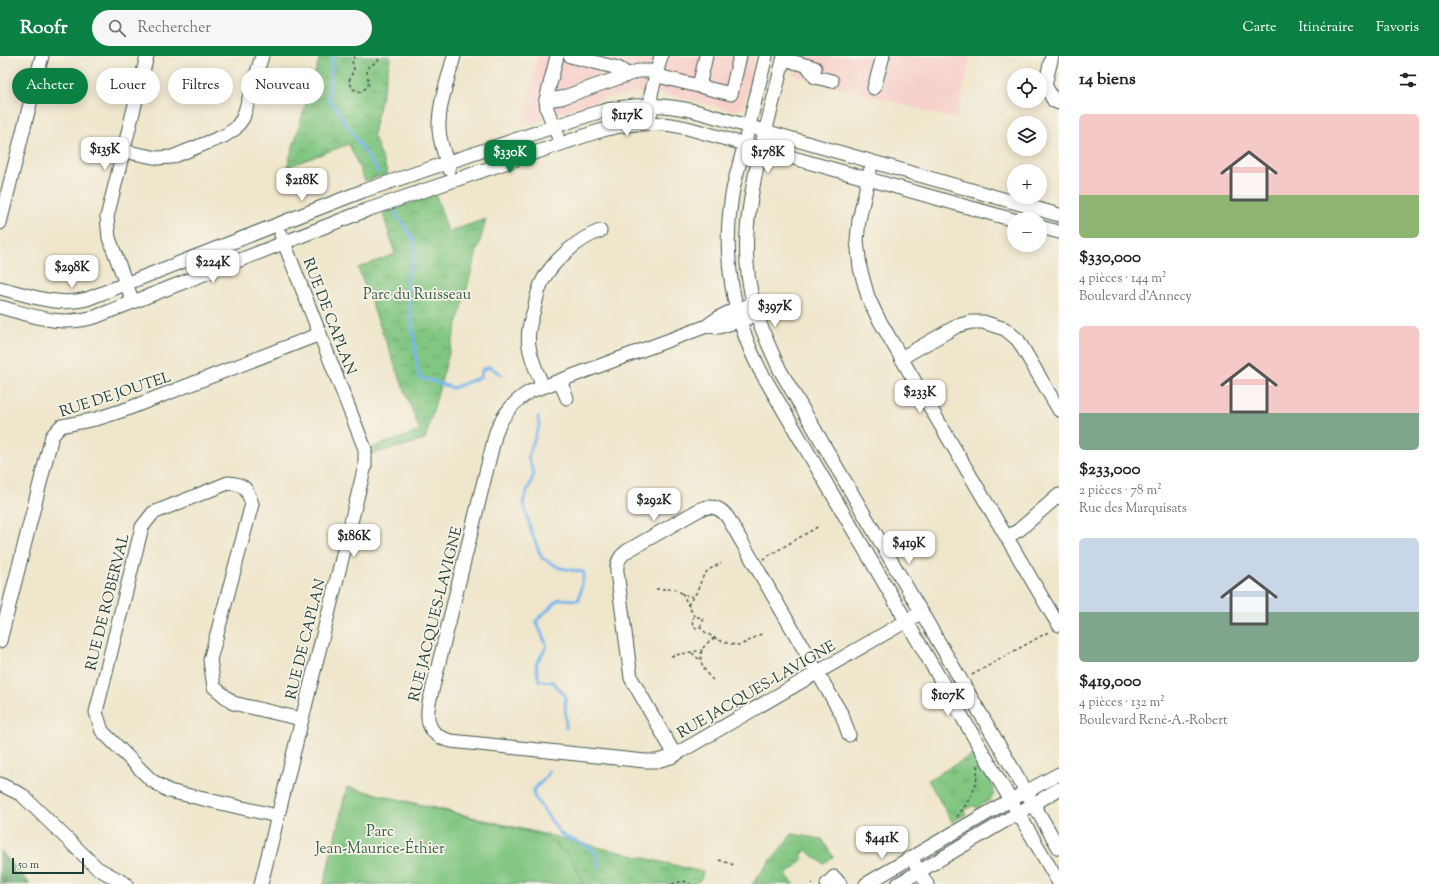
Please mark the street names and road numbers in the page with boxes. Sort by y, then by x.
street label: RUE DE CAPLAN [297,255,361,378]
street label: RUE DE JOUTEL [57,367,174,423]
street label: RUE JACQUES-LAVIGNE [405,525,468,704]
street label: RUE DE ROBERVAL [81,532,136,673]
street label: RUE DE CAPLAN [281,577,332,702]
street label: RUE JACQUES-LAVIGNE [674,636,840,744]

